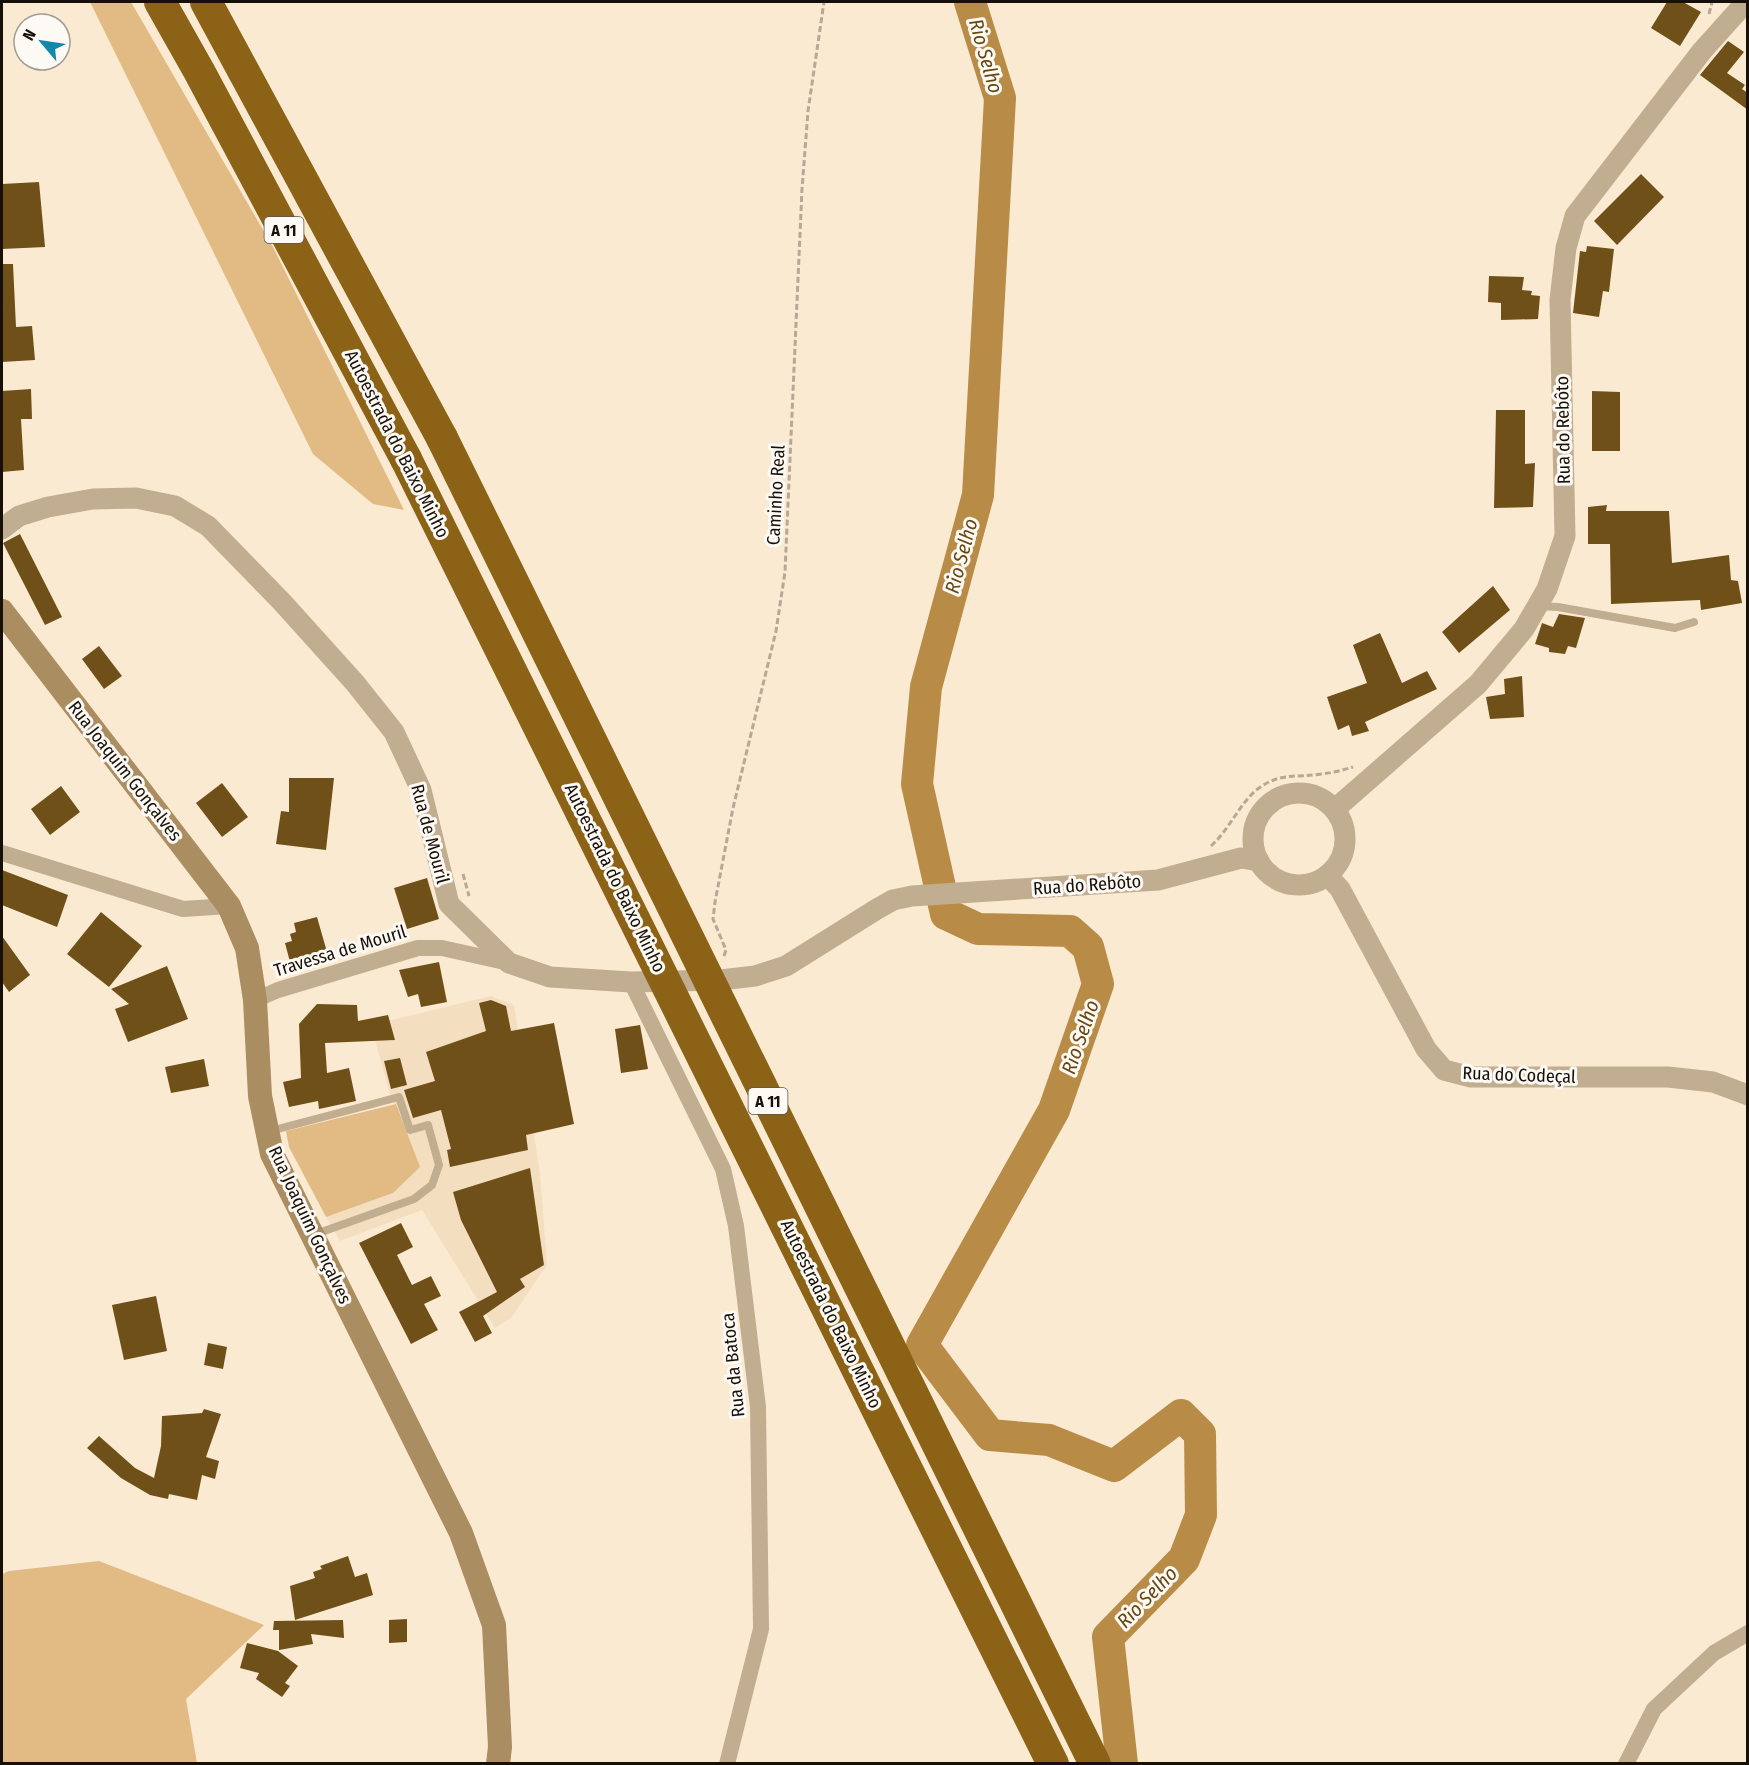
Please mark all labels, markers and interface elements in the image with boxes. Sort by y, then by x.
north arrow [12,12,72,72]
water label: Rio Selho [964,16,1008,96]
text: N [19,26,40,44]
road number: A 11 [264,217,304,243]
street label: Autoestrada do Baixo Minho [340,347,454,541]
street label: Rua do Rebôto [1551,376,1575,484]
street label: Caminho Real [762,444,790,546]
water label: Rio Selho [940,516,982,596]
street label: Rua Joaquim Gonçalves [64,697,187,846]
street label: Autoestrada do Baixo Minho [560,780,670,976]
street label: Rua de Mouril [406,782,454,886]
street label: Rua do Rebôto [1032,870,1142,900]
street label: Travessa de Mouril [271,920,409,982]
water label: Rio Selho [1056,997,1104,1077]
street label: Rua do Codeçal [1462,1062,1576,1088]
road number: A 11 [748,1088,788,1114]
street label: Rua Joaquim Gonçalves [264,1143,356,1308]
street label: Autoestrada do Baixo Minho [776,1216,886,1412]
street label: Rua da Batoca [717,1311,749,1418]
water label: Rio Selho [1112,1561,1182,1633]

